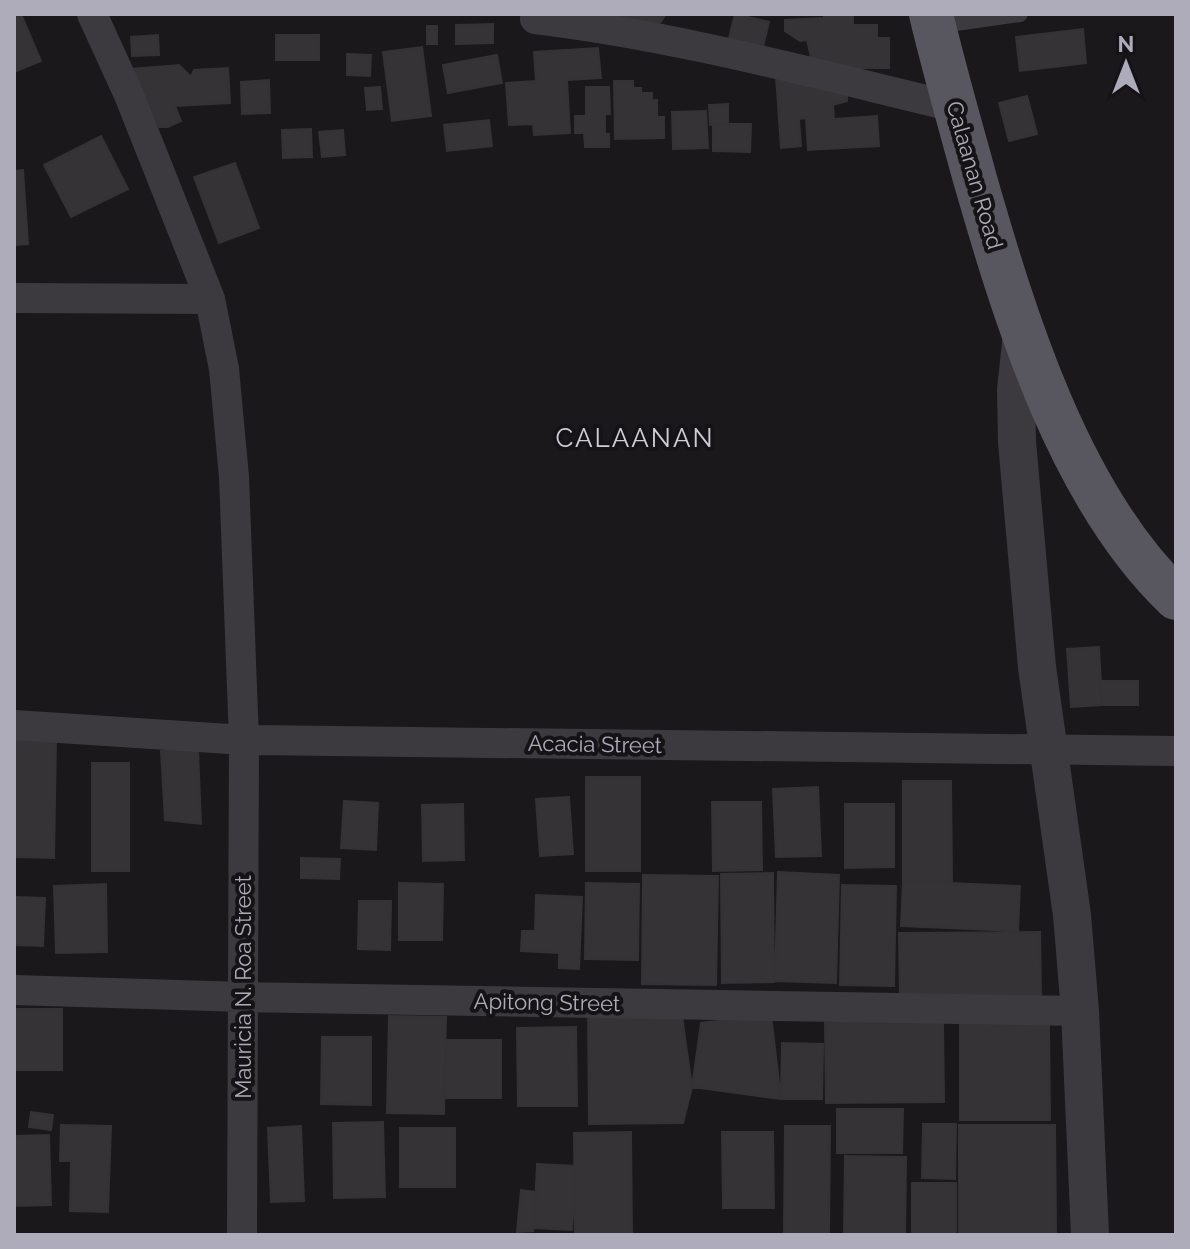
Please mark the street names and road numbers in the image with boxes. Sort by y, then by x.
street label: Calaanan Road [941,98,1009,252]
street label: Acacia Street [528,730,663,758]
street label: Mauricia N. Roa Street [230,875,256,1099]
street label: Apitong Street [474,988,621,1016]

